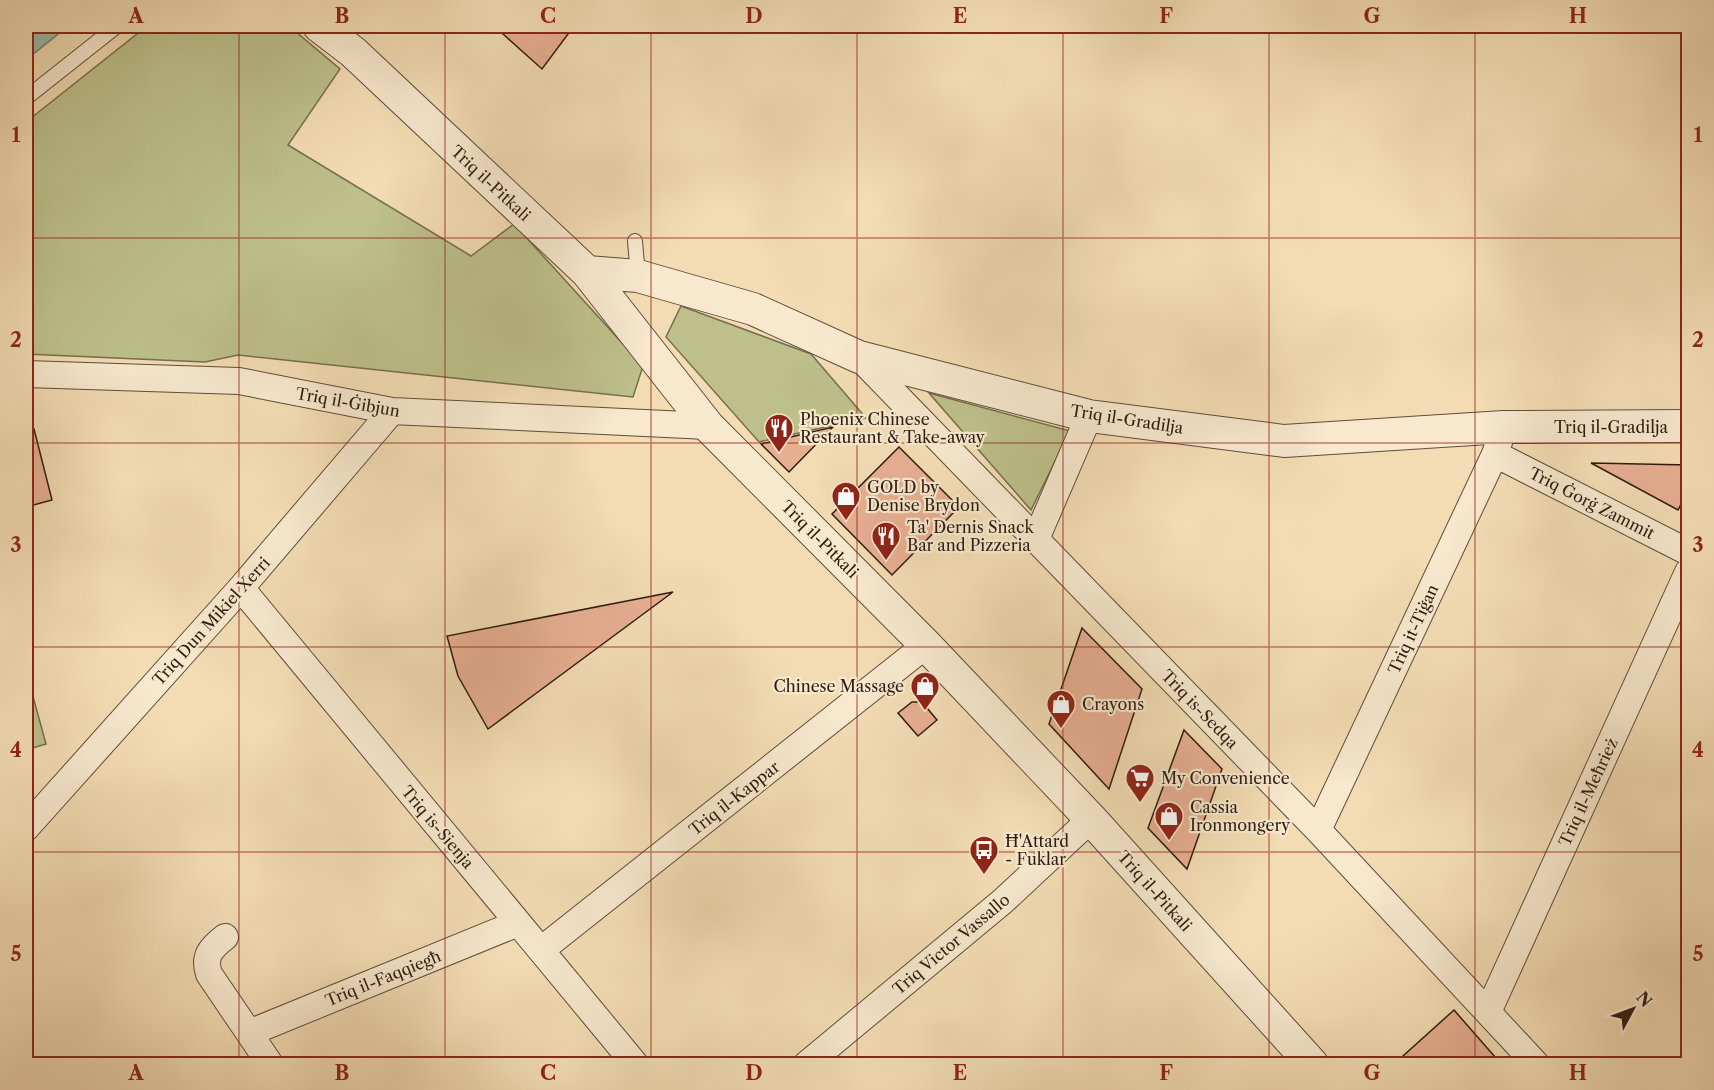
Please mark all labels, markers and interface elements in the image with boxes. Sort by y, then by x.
text: A [127,4,144,28]
text: B [335,4,350,28]
text: C [540,4,556,28]
text: D [745,4,763,28]
text: E [953,4,967,28]
text: F [1159,4,1173,28]
text: G [1364,4,1381,28]
text: H [1569,4,1587,28]
text: 1 [12,123,21,147]
text: 1 [1694,123,1703,147]
street label: Triq il-Pitkali [447,141,535,225]
text: 2 [10,328,22,352]
text: 2 [1692,328,1704,352]
street label: Triq il-Ġibjun [294,382,402,421]
street label: Triq il-Gradilja [1069,400,1185,438]
place label: Phoenix Chinese Restaurant & Take-away [800,409,986,447]
restaurant icon: Phoenix Chinese Restaurant & Take-away [763,412,795,454]
street label: Triq il-Gradilja [1554,417,1668,437]
street label: Triq Ġorġ Zammit [1526,462,1659,543]
place label: GOLD by Denise Brydon [867,477,980,515]
shop icon: GOLD by Denise Brydon [830,480,862,522]
street label: Triq il-Pitkali [777,496,863,582]
place label: Ta' Dernis Snack Bar and Pizzeria [907,517,1034,555]
restaurant icon: Ta' Dernis Snack Bar and Pizzeria [870,520,902,562]
text: 3 [10,533,22,557]
text: 3 [1692,533,1704,557]
street label: Triq Dun Mikiel Xerri [148,553,274,689]
street label: Triq it-Tiġan [1384,581,1442,677]
street label: Triq is-Sedqa [1157,665,1243,753]
shop icon: Chinese Massage [909,670,941,712]
place label: Chinese Massage [773,676,904,696]
shop icon: Crayons [1045,688,1077,730]
place label: Crayons [1082,694,1144,714]
street label: Triq il-Meħrież [1554,735,1622,849]
text: 4 [10,738,22,762]
text: 4 [1692,738,1704,762]
street label: Triq il-Kappar [685,756,783,839]
supermarket icon: My Convenience [1124,762,1156,804]
place label: My Convenience [1161,768,1290,788]
street label: Triq is-Sienja [398,781,479,873]
place label: Cassia Ironmongery [1190,797,1291,835]
shop icon: Cassia Ironmongery [1153,800,1185,842]
place label: Ħ'Attard - Fuklar [1005,831,1069,869]
bus stop icon: Ħ'Attard - Fuklar [968,834,1000,876]
street label: Triq il-Pitkali [1114,847,1196,935]
street label: Triq Victor Vassallo [888,889,1014,999]
text: 5 [10,942,22,966]
text: 5 [1692,942,1704,966]
street label: Triq il-Faqqiegħ [322,946,444,1010]
north arrow [1603,979,1663,1039]
text: N [1632,987,1656,1011]
text: A [127,1061,144,1085]
text: B [335,1061,350,1085]
text: C [540,1061,556,1085]
text: D [745,1061,763,1085]
text: E [953,1061,967,1085]
text: F [1159,1061,1173,1085]
text: G [1364,1061,1381,1085]
text: H [1569,1061,1587,1085]

